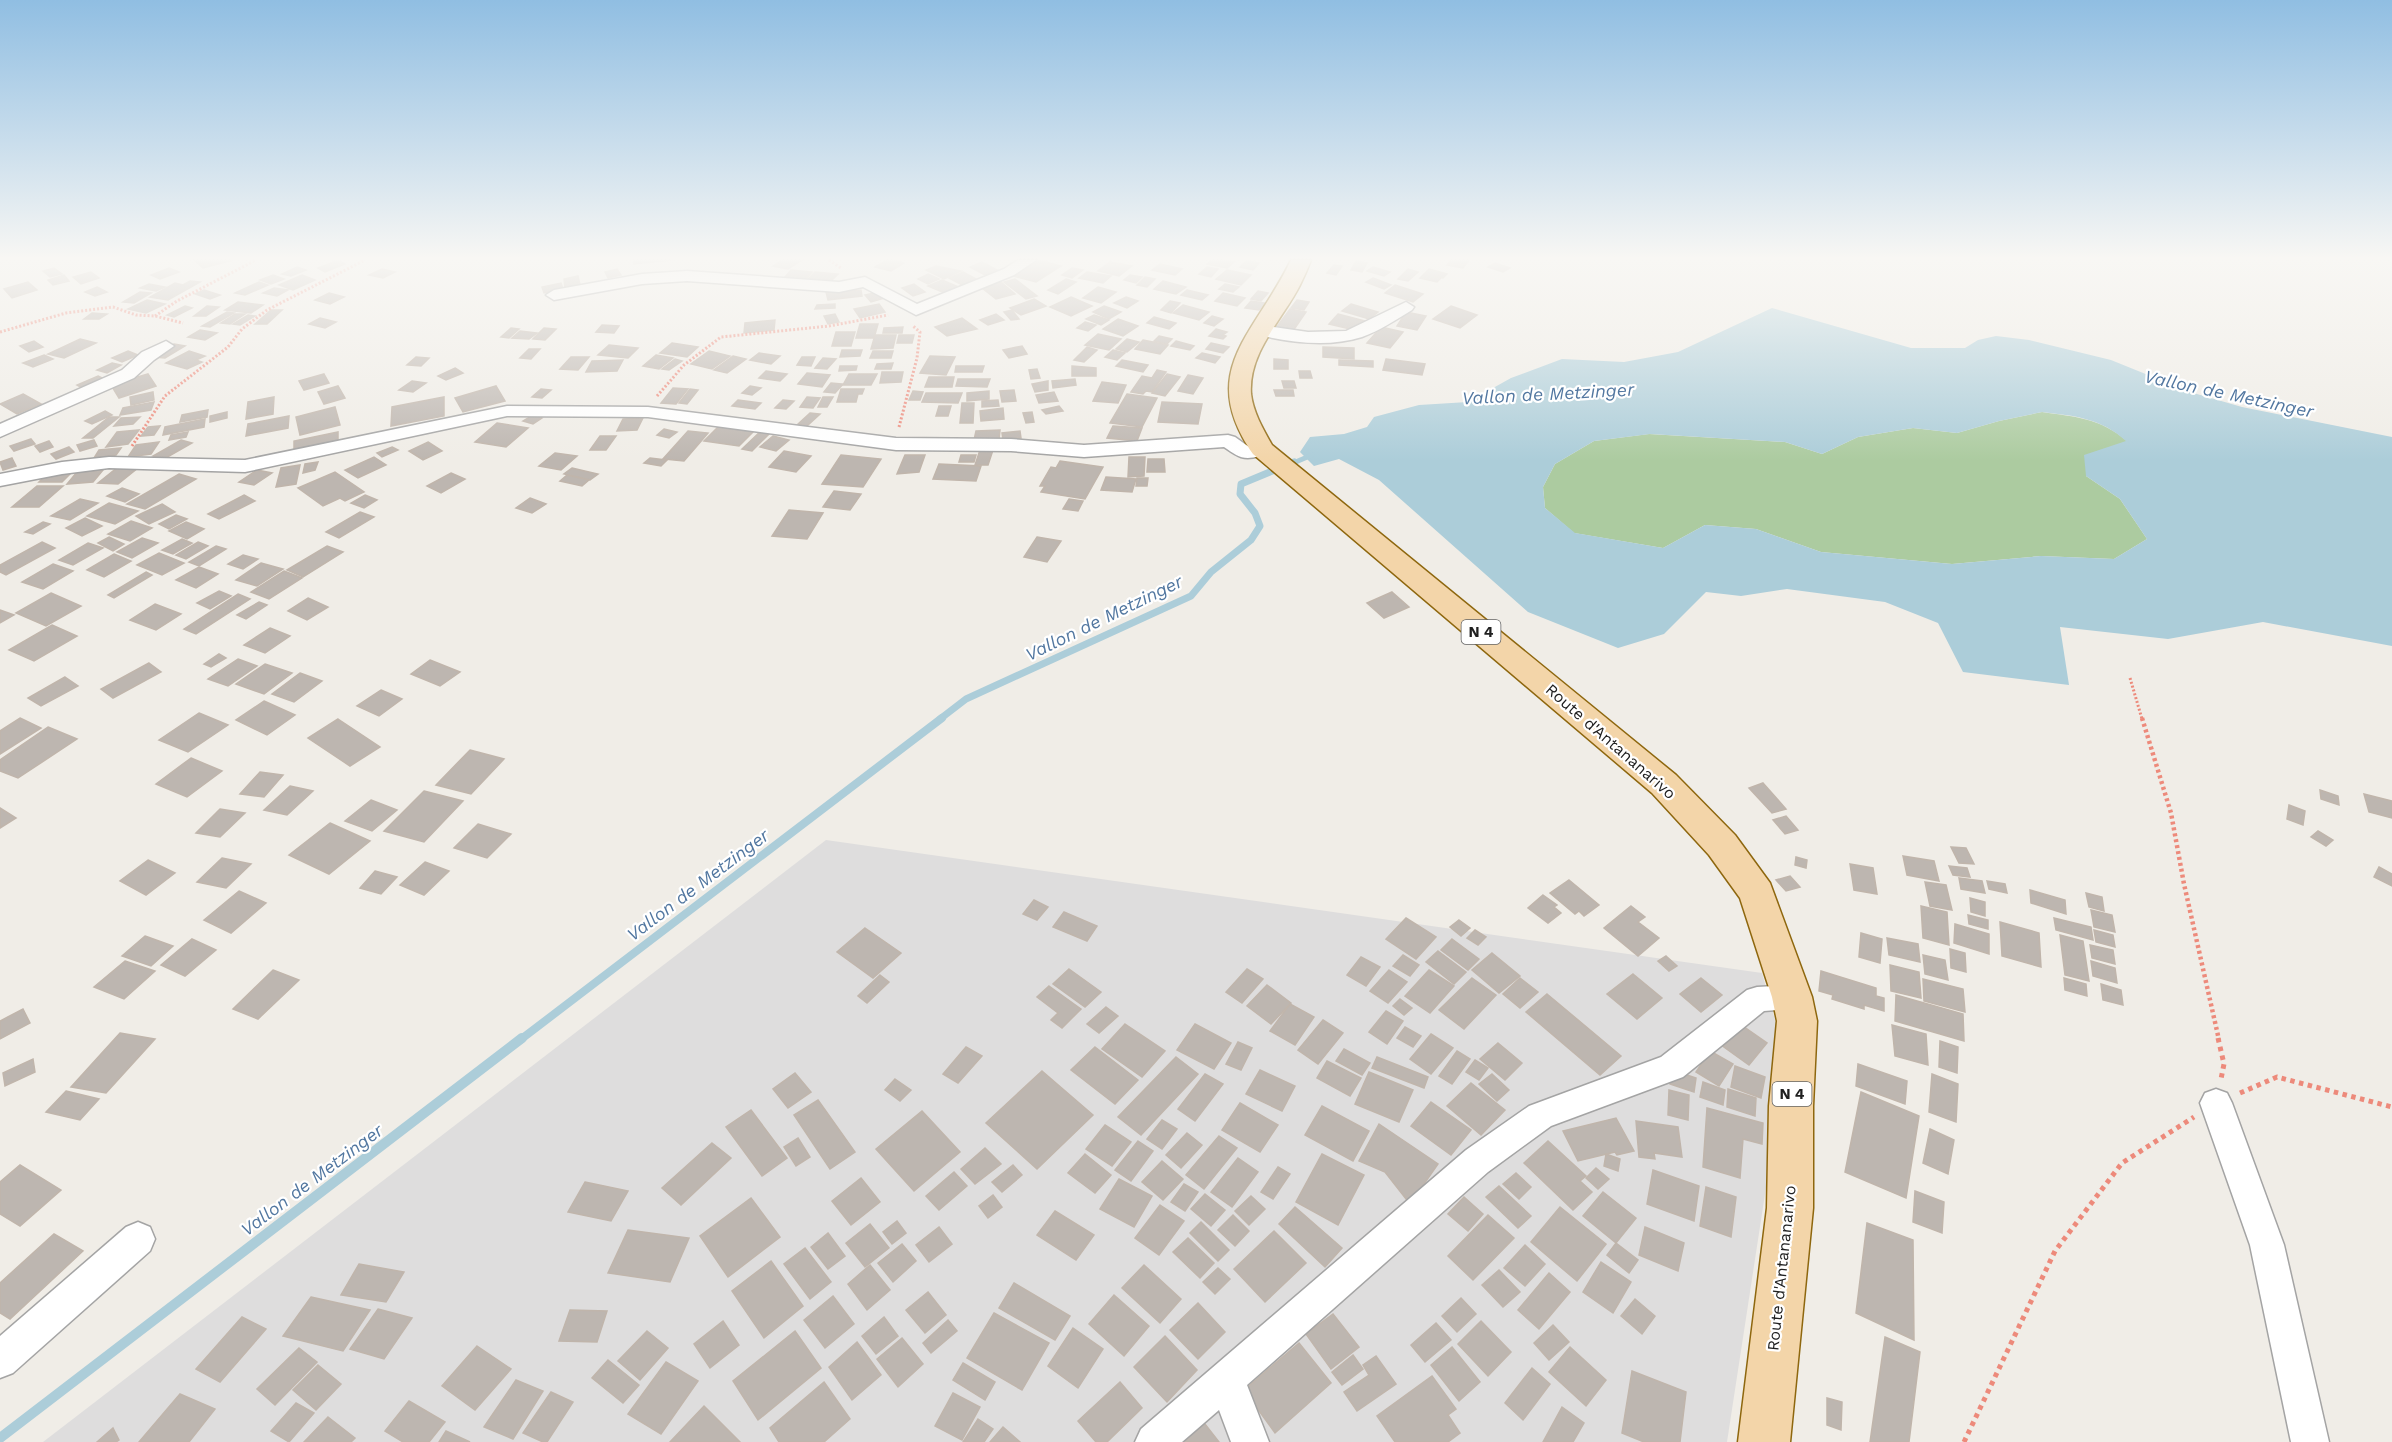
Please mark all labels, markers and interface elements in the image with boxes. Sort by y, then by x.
water label: Vallon de Metzinger [2143,365,2317,422]
water label: Vallon de Metzinger [1461,378,1636,408]
water label: Vallon de Metzinger [1022,570,1187,665]
road number: N 4 [1462,620,1500,644]
street label: Route d'Antananarivo [1542,680,1680,803]
water label: Vallon de Metzinger [623,824,774,945]
road number: N 4 [1772,1082,1812,1106]
water label: Vallon de Metzinger [237,1119,388,1240]
street label: Route d'Antananarivo [1763,1184,1800,1352]

